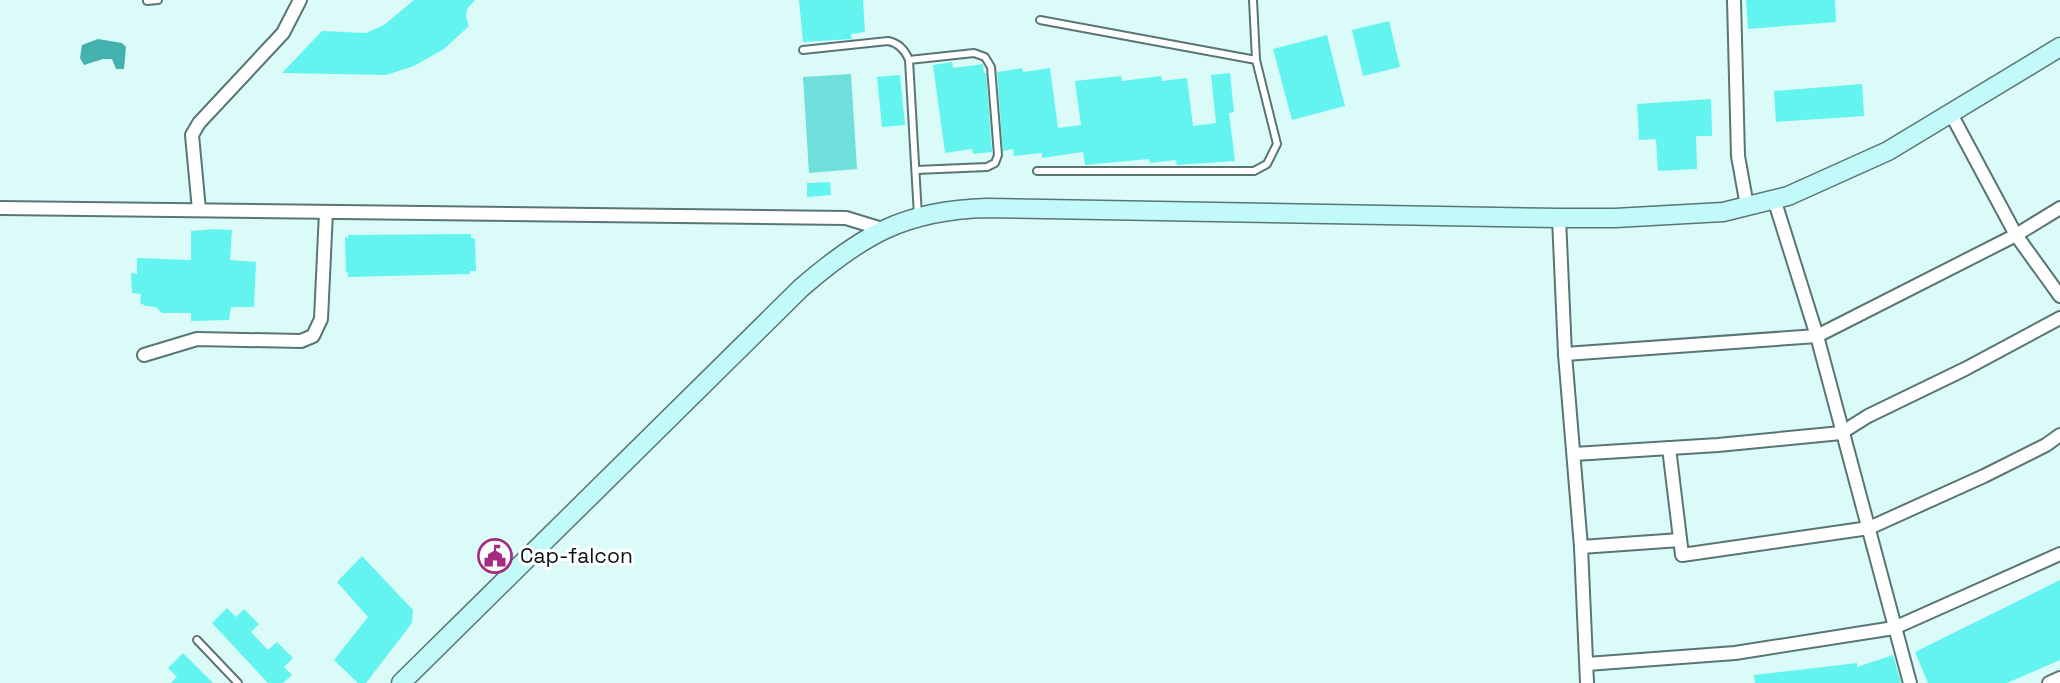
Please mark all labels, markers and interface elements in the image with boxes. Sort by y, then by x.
public building icon: Cap-falcon [476,537,514,575]
place label: Cap-falcon [520,542,633,569]

